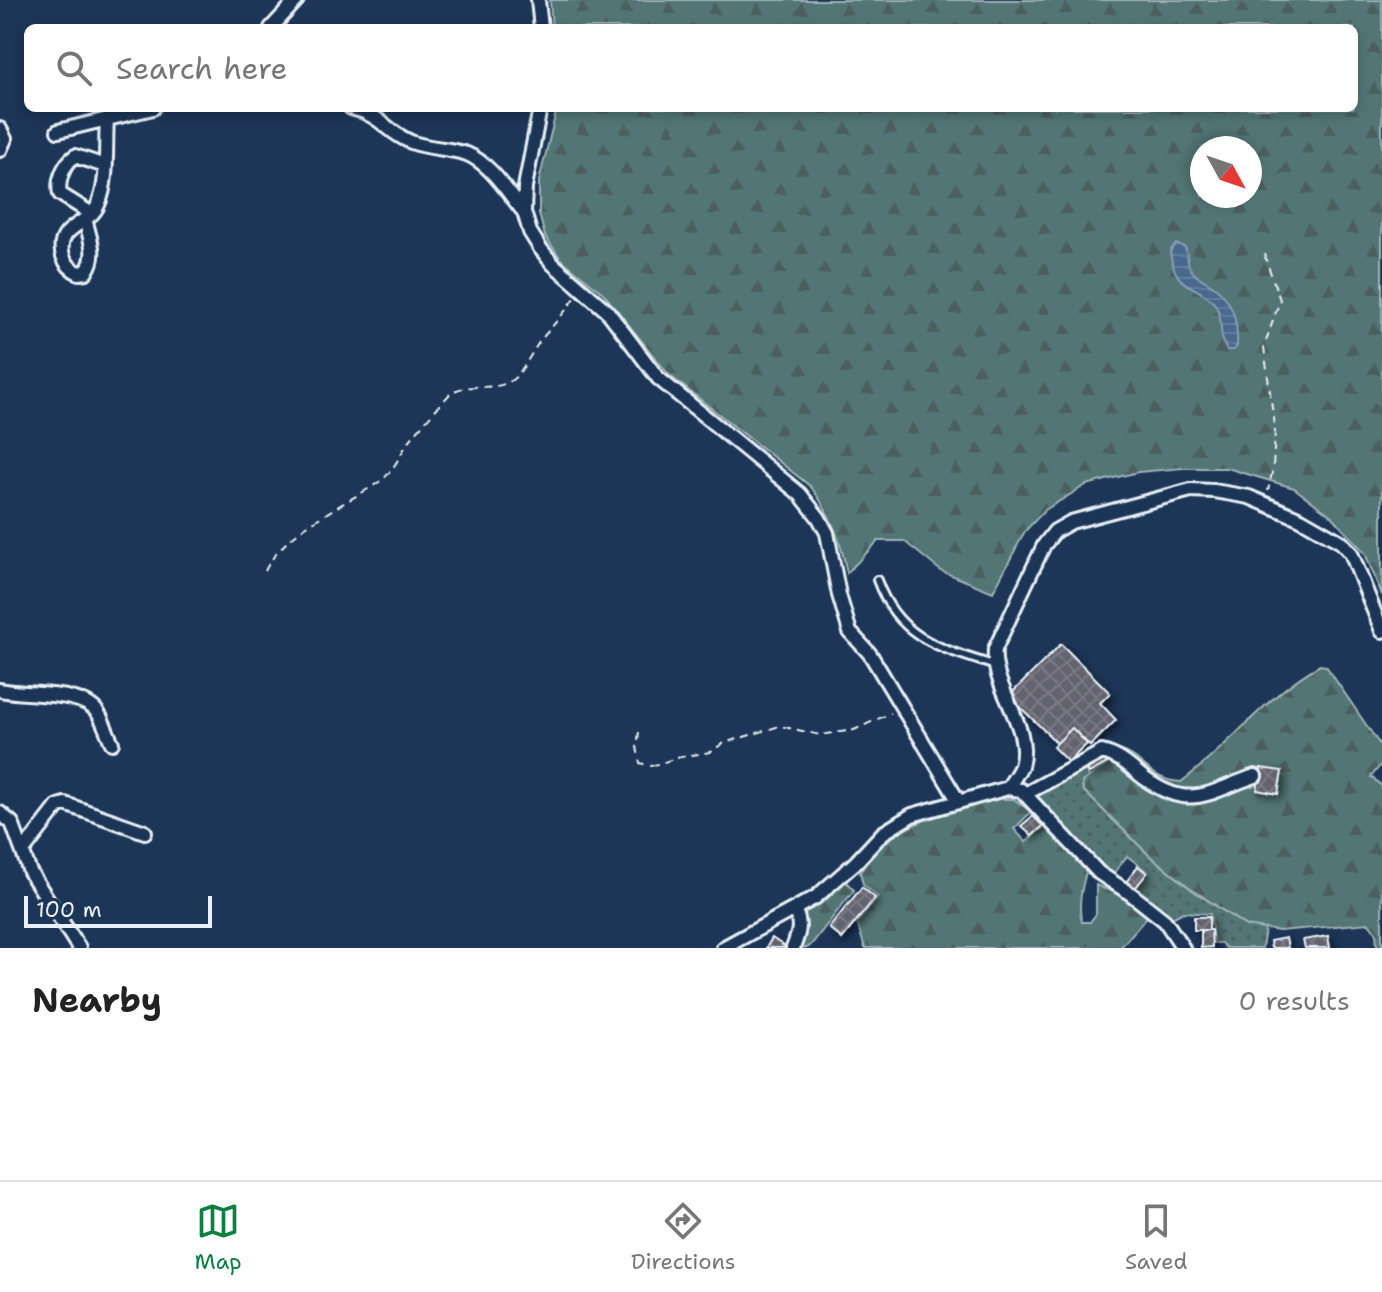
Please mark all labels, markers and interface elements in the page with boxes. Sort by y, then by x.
search box [24,24,1358,112]
icon: search [52,46,96,90]
text: Search here [116,48,287,89]
north arrow [1190,136,1262,208]
scale bar [24,892,212,928]
text: 100 m [36,895,102,924]
text: Nearby [32,977,162,1023]
text: 0 results [1238,983,1350,1018]
tab: Map [195,1199,242,1276]
tab: Directions [631,1199,736,1276]
tab: Saved [1125,1199,1187,1276]

